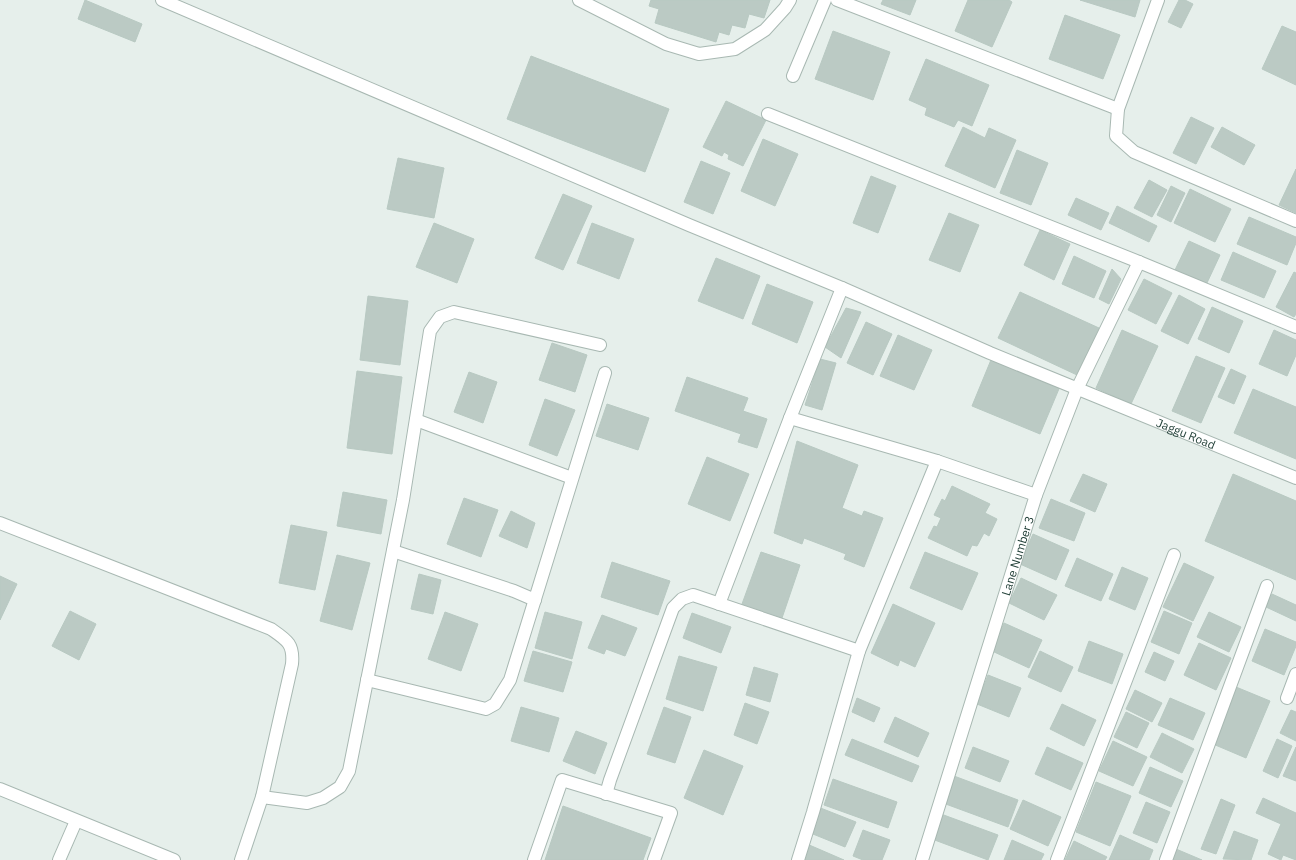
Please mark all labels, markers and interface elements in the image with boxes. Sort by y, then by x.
street label: Jaggu Road [1154,414,1218,452]
street label: Lane Number 3 [998,514,1037,597]

